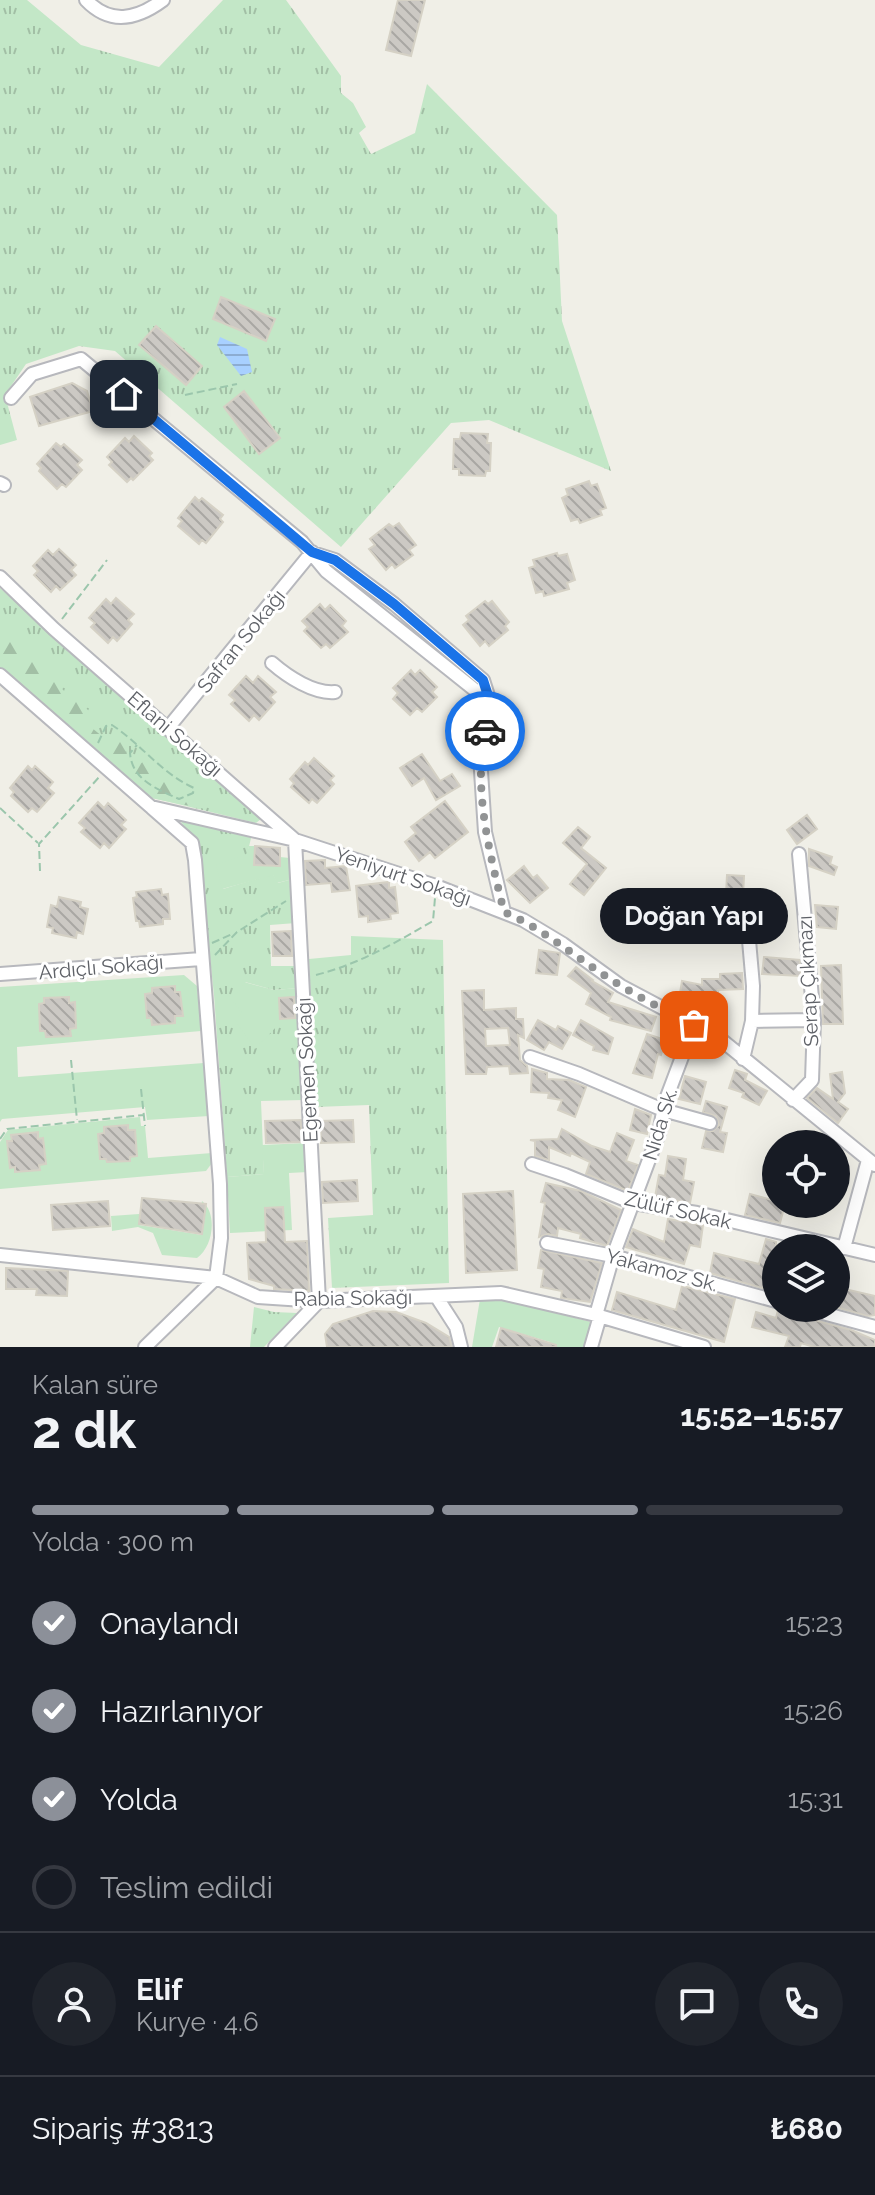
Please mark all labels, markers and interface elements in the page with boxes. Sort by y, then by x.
pin [90,360,158,428]
icon: home [102,372,146,416]
street label: Safran Sokağı [192,584,290,698]
street label: Eflani Sokağı [123,686,227,782]
courier [445,691,525,771]
icon: car [463,709,507,753]
street label: Yeniyurt Sokağı [332,841,474,911]
callout: Doğan Yapı [600,889,788,945]
text: Doğan Yapı [624,901,764,931]
street label: Serap Çıkmazı [793,915,823,1047]
street label: Ardıçlı Sokağı [38,950,164,984]
pin [660,991,728,1059]
street label: Egemen Sokağı [291,997,323,1143]
icon: bag [672,1003,716,1047]
street label: Nida Sk. [638,1085,682,1163]
map controls [762,1130,850,1322]
button: locate [762,1130,850,1218]
street label: Zülüf Sokak [622,1186,734,1234]
button: layers [762,1234,850,1322]
street label: Yakamoz Sk. [603,1244,721,1296]
street label: Rabia Sokağı [293,1285,413,1311]
text: Kalan süre [32,1370,158,1400]
text: 15:52–15:57 [680,1398,843,1433]
text: 2 dk [32,1399,136,1460]
text: Yolda · 300 m [32,1527,194,1557]
icon: check [32,1601,76,1645]
text: Onaylandı [100,1606,239,1641]
text: 15:23 [785,1608,843,1638]
icon: check [32,1689,76,1733]
text: Hazırlanıyor [100,1694,263,1729]
text: 15:26 [784,1696,843,1726]
icon: check [32,1777,76,1821]
text: Yolda [100,1782,178,1817]
text: 15:31 [788,1784,843,1814]
text: Teslim edildi [100,1870,273,1905]
button: person [32,1962,116,2046]
button: chat [655,1962,739,2046]
button: phone [759,1962,843,2046]
text: Elif [136,1972,182,2007]
text: Kurye · 4.6 [136,2007,259,2037]
text: Sipariş #3813 [32,2111,214,2146]
text: ₺680 [770,2111,843,2146]

